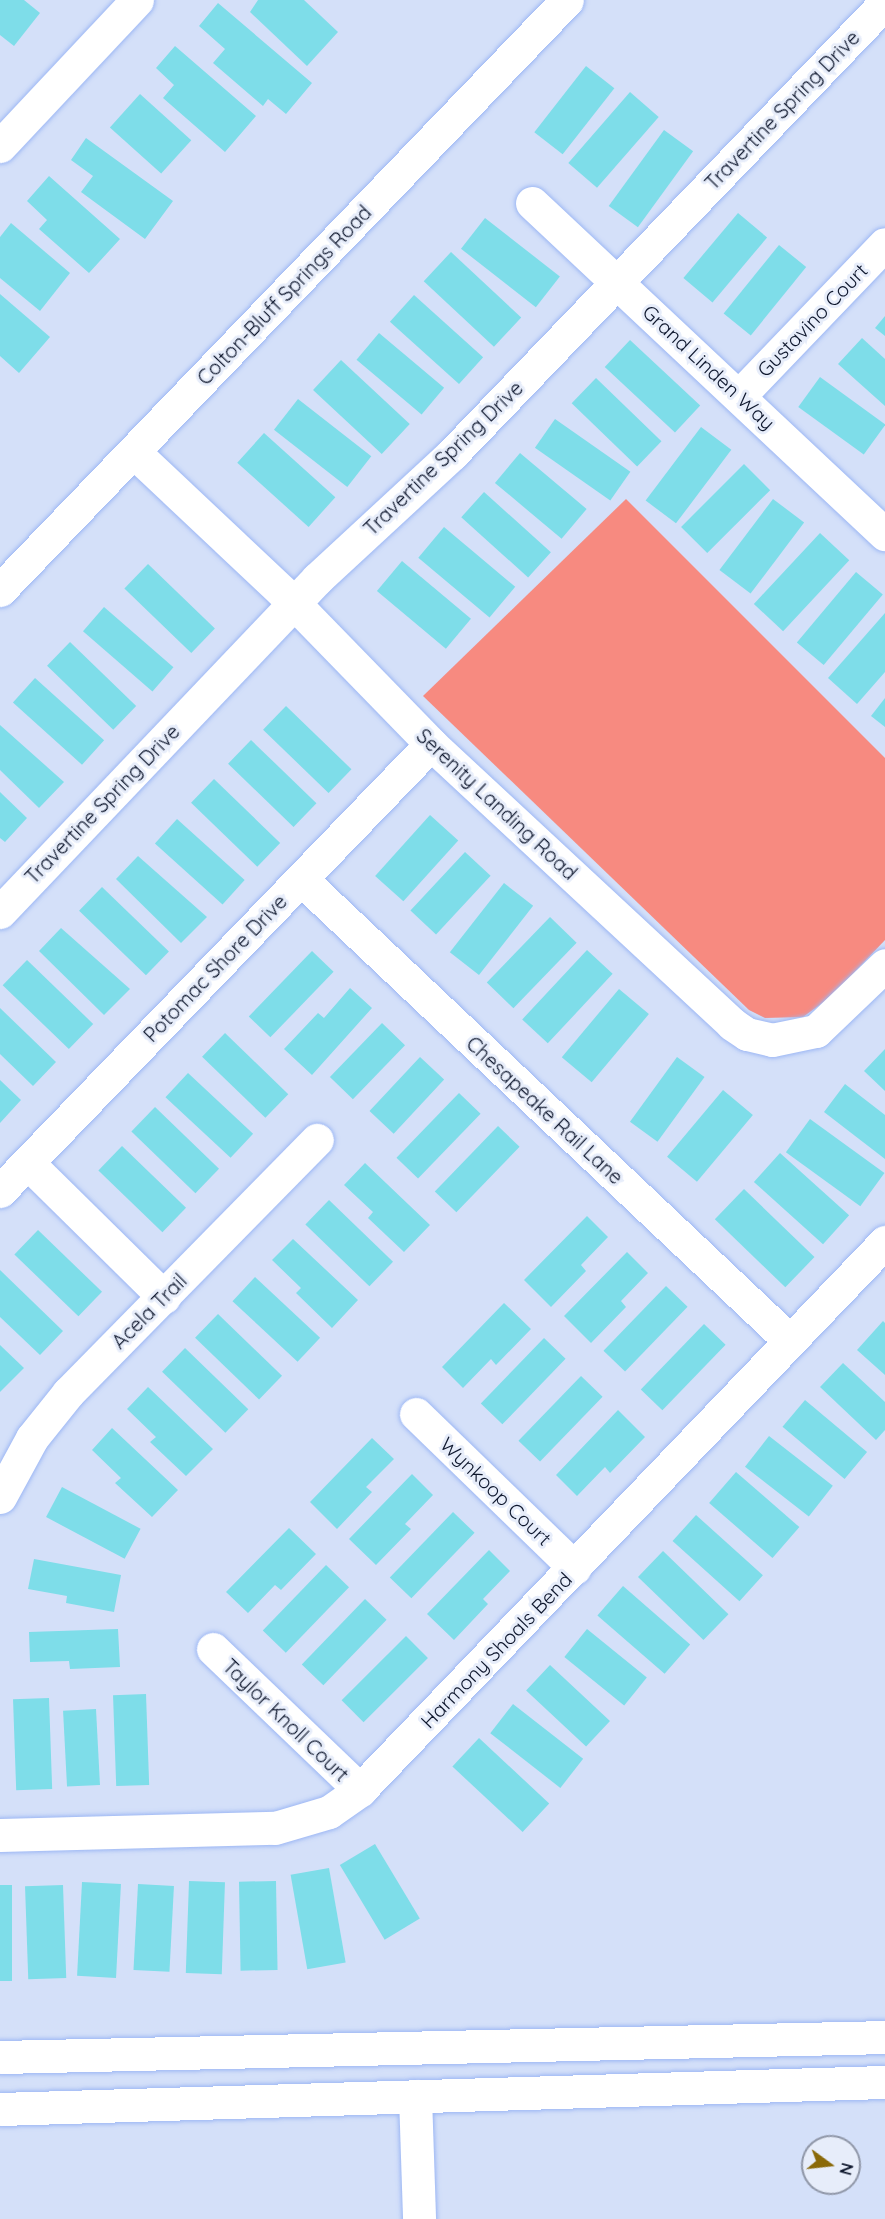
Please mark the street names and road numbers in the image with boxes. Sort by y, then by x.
street label: Travertine Spring Drive [700,25,864,195]
street label: Colton-Bluff Springs Road [192,200,376,390]
street label: Gustavino Court [752,258,872,382]
street label: Grand Linden Way [638,300,780,434]
street label: Travertine Spring Drive [358,376,528,540]
street label: Travertine Spring Drive [20,719,184,889]
street label: Serenity Landing Road [412,723,582,885]
street label: Potomac Shore Drive [138,889,292,1047]
street label: Chesapeake Rail Lane [462,1031,628,1189]
street label: Acela Trail [107,1269,191,1353]
street label: Wynkoop Court [435,1432,557,1550]
street label: Harmony Shoals Bend [415,1567,577,1733]
street label: Taylor Knoll Court [218,1654,354,1786]

